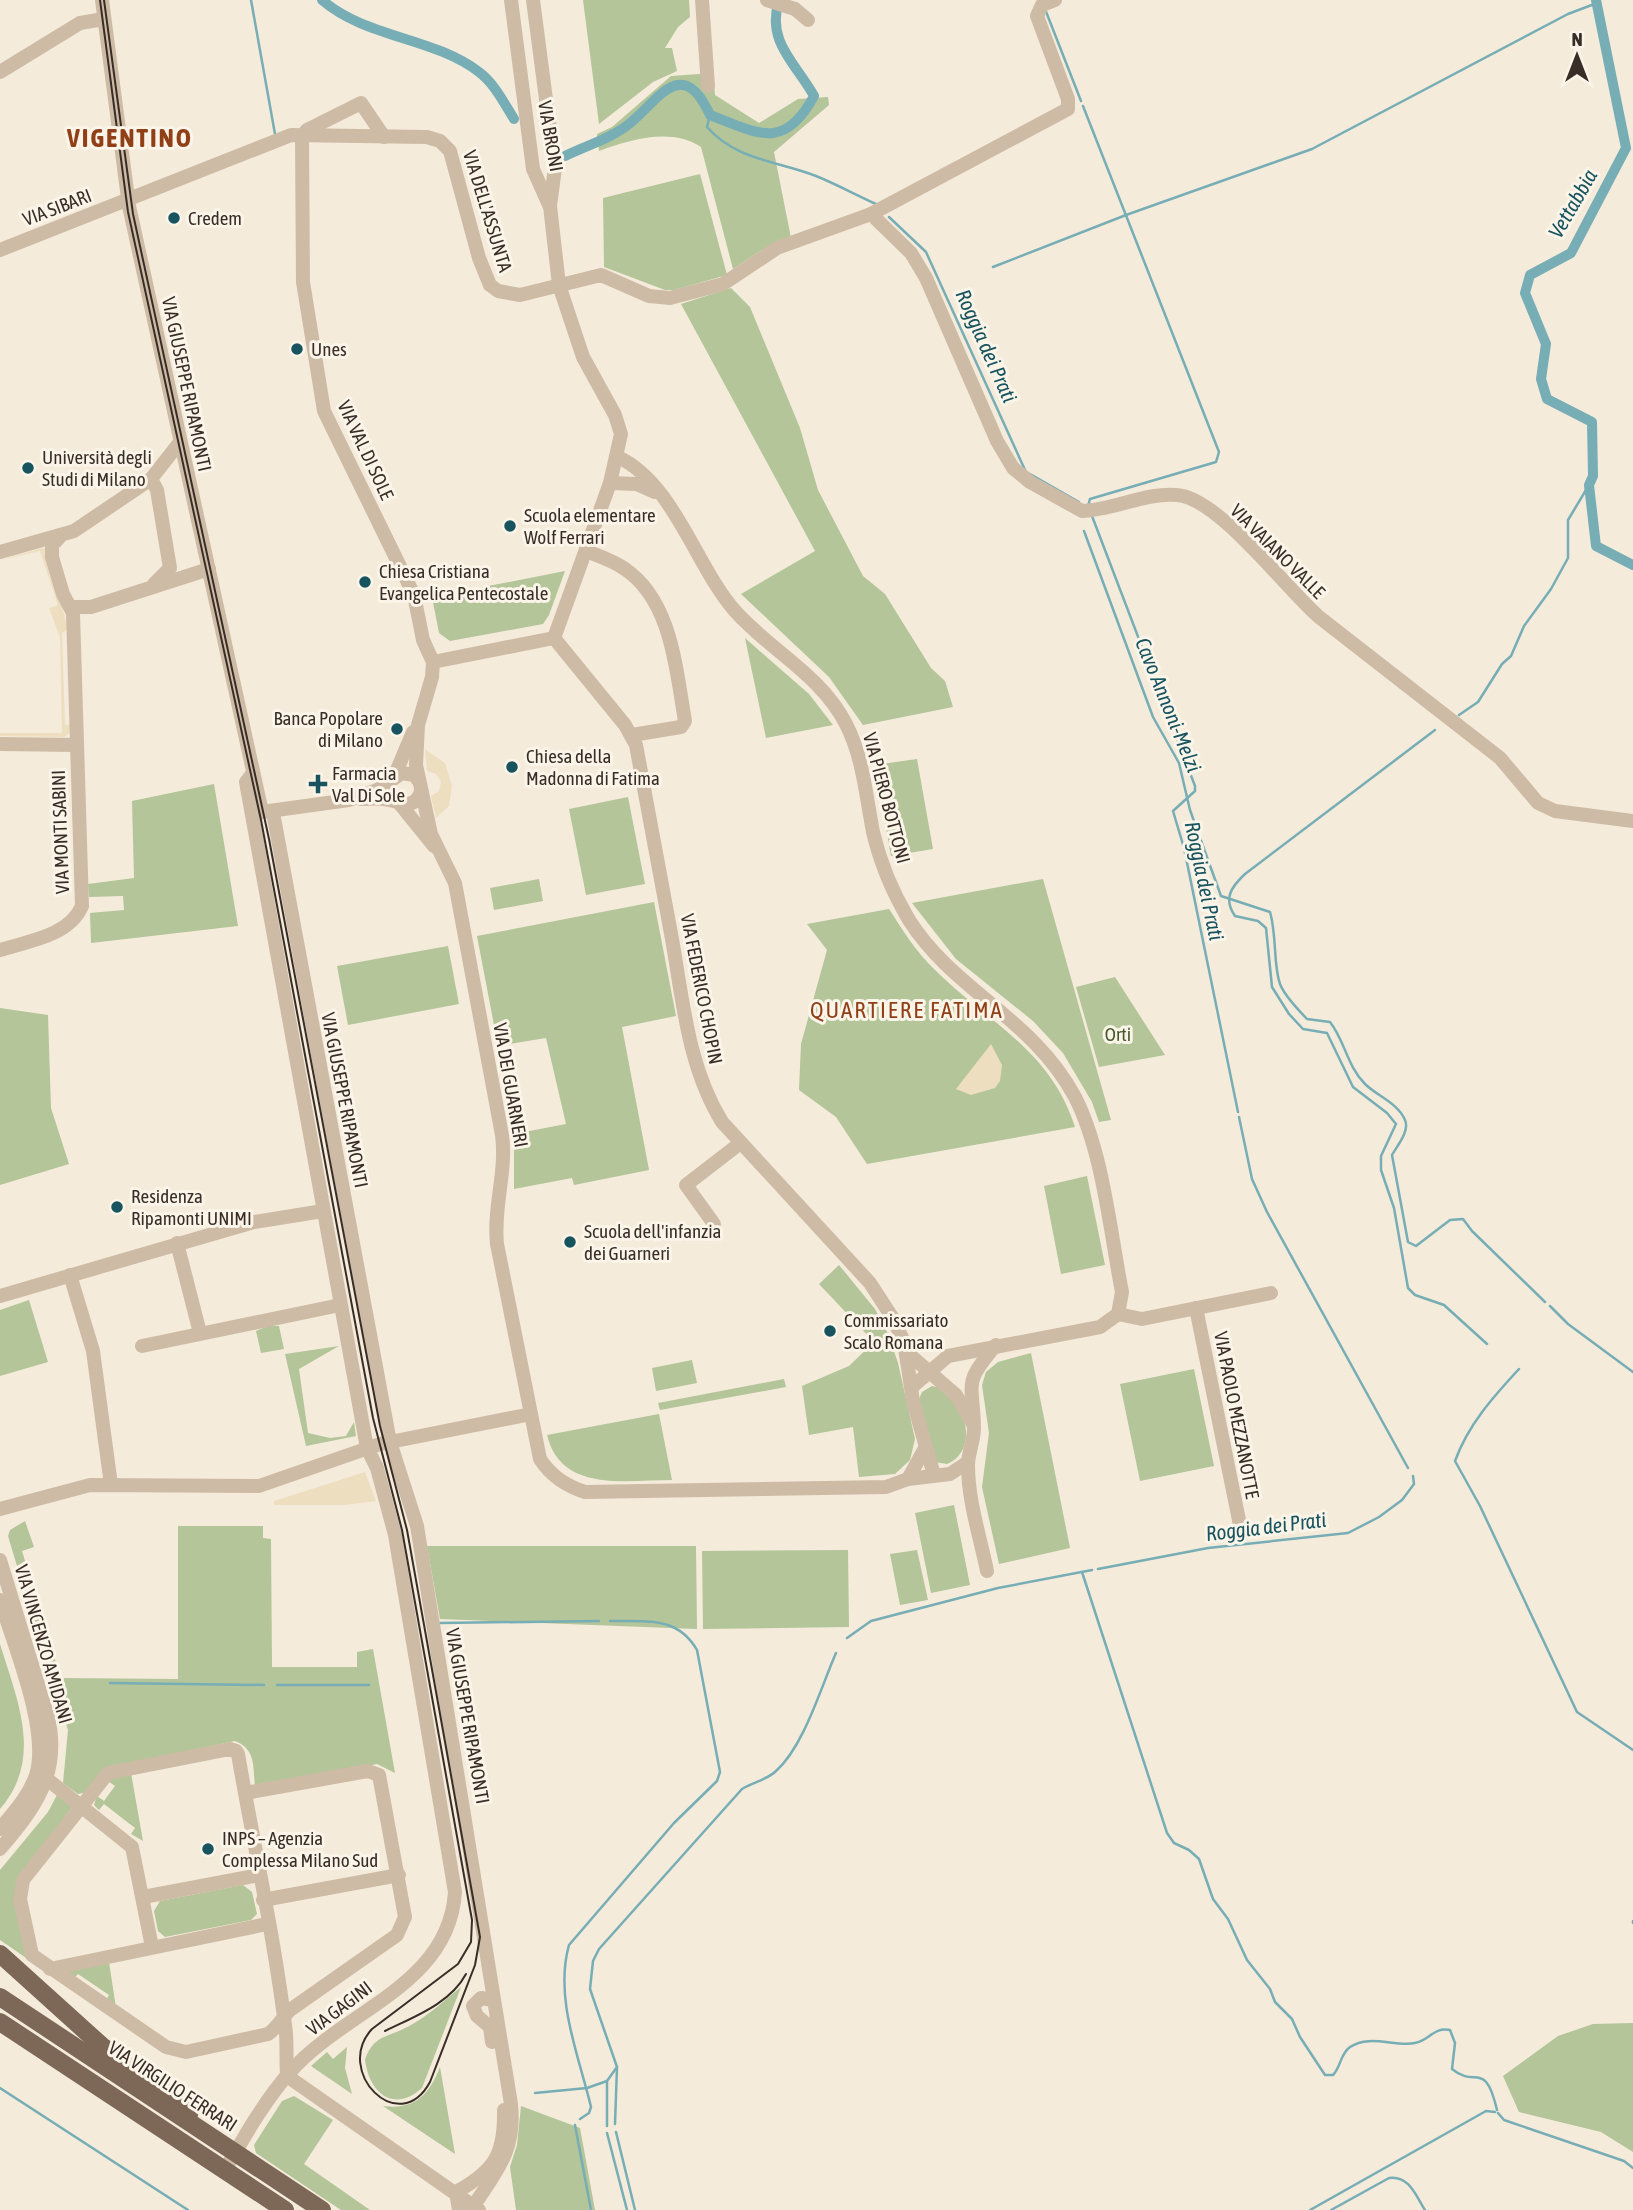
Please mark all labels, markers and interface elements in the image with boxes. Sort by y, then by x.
north arrow [1542,21,1612,91]
text: N [1571,28,1583,50]
street label: VIA BRONI [534,99,568,173]
district label: VIGENTINO [66,123,193,153]
street label: VIA DELL'ASSUNTA [459,147,517,275]
water label: Vettabbia [1543,165,1601,242]
street label: VIA SIBARI [20,184,94,230]
place label: Credem [188,207,242,229]
marker: Credem [166,210,182,226]
water label: Roggia dei Prati [951,285,1023,406]
street label: VIA GIUSEPPE RIPAMONTI [158,295,216,473]
place label: Unes [311,338,347,360]
marker: Unes [289,341,305,357]
street label: VIA VAL DI SOLE [333,397,399,503]
place label: Università degli Studi di Milano [42,446,152,490]
marker: Università degli Studi di Milano [20,460,36,476]
street label: VIA VAIANO VALLE [1226,499,1330,603]
place label: Scuola elementare Wolf Ferrari [524,504,656,548]
marker: Scuola elementare Wolf Ferrari [502,518,518,534]
place label: Chiesa Cristiana Evangelica Pentecostale [379,560,548,604]
marker: Chiesa Cristiana Evangelica Pentecostale [357,574,373,590]
water label: Cavo Annoni-Melzi [1131,634,1207,775]
place label: Banca Popolare di Milano [273,707,383,751]
marker: Banca Popolare di Milano [389,721,405,737]
street label: VIA PIERO BOTTONI [859,730,915,866]
place label: Chiesa della Madonna di Fatima [526,745,660,789]
marker: Chiesa della Madonna di Fatima [504,759,520,775]
place label: Farmacia Val Di Sole [332,762,405,806]
street label: VIA MONTI SABINI [47,770,73,894]
marker: Farmacia Val Di Sole [310,776,326,792]
water label: Roggia dei Prati [1181,819,1229,943]
street label: VIA FEDERICO CHOPIN [677,912,727,1066]
district label: QUARTIERE FATIMA [810,997,1004,1023]
street label: VIA GIUSEPPE RIPAMONTI [317,1011,373,1189]
street label: VIA DEI GUARNERI [489,1021,533,1149]
park label: Orti [1105,1023,1131,1045]
place label: Residenza Ripamonti UNIMI [131,1185,252,1229]
marker: Residenza Ripamonti UNIMI [109,1199,125,1215]
place label: Scuola dell'infanzia dei Guarneri [584,1220,721,1264]
marker: Scuola dell'infanzia dei Guarneri [562,1234,578,1250]
place label: Commissariato Scalo Romana [844,1309,949,1353]
marker: Commissariato Scalo Romana [822,1323,838,1339]
street label: VIA PAOLO MEZZANOTTE [1210,1330,1264,1500]
water label: Roggia dei Prati [1204,1507,1328,1545]
street label: VIA VINCENZO AMIDANI [11,1562,77,1726]
street label: VIA GIUSEPPE RIPAMONTI [442,1626,494,1806]
place label: INPS – Agenzia Complessa Milano Sud [222,1827,378,1871]
marker: INPS – Agenzia Complessa Milano Sud [200,1841,216,1857]
street label: VIA GAGINI [302,1976,376,2040]
street label: VIA VIRGILIO FERRARI [105,2036,241,2136]

